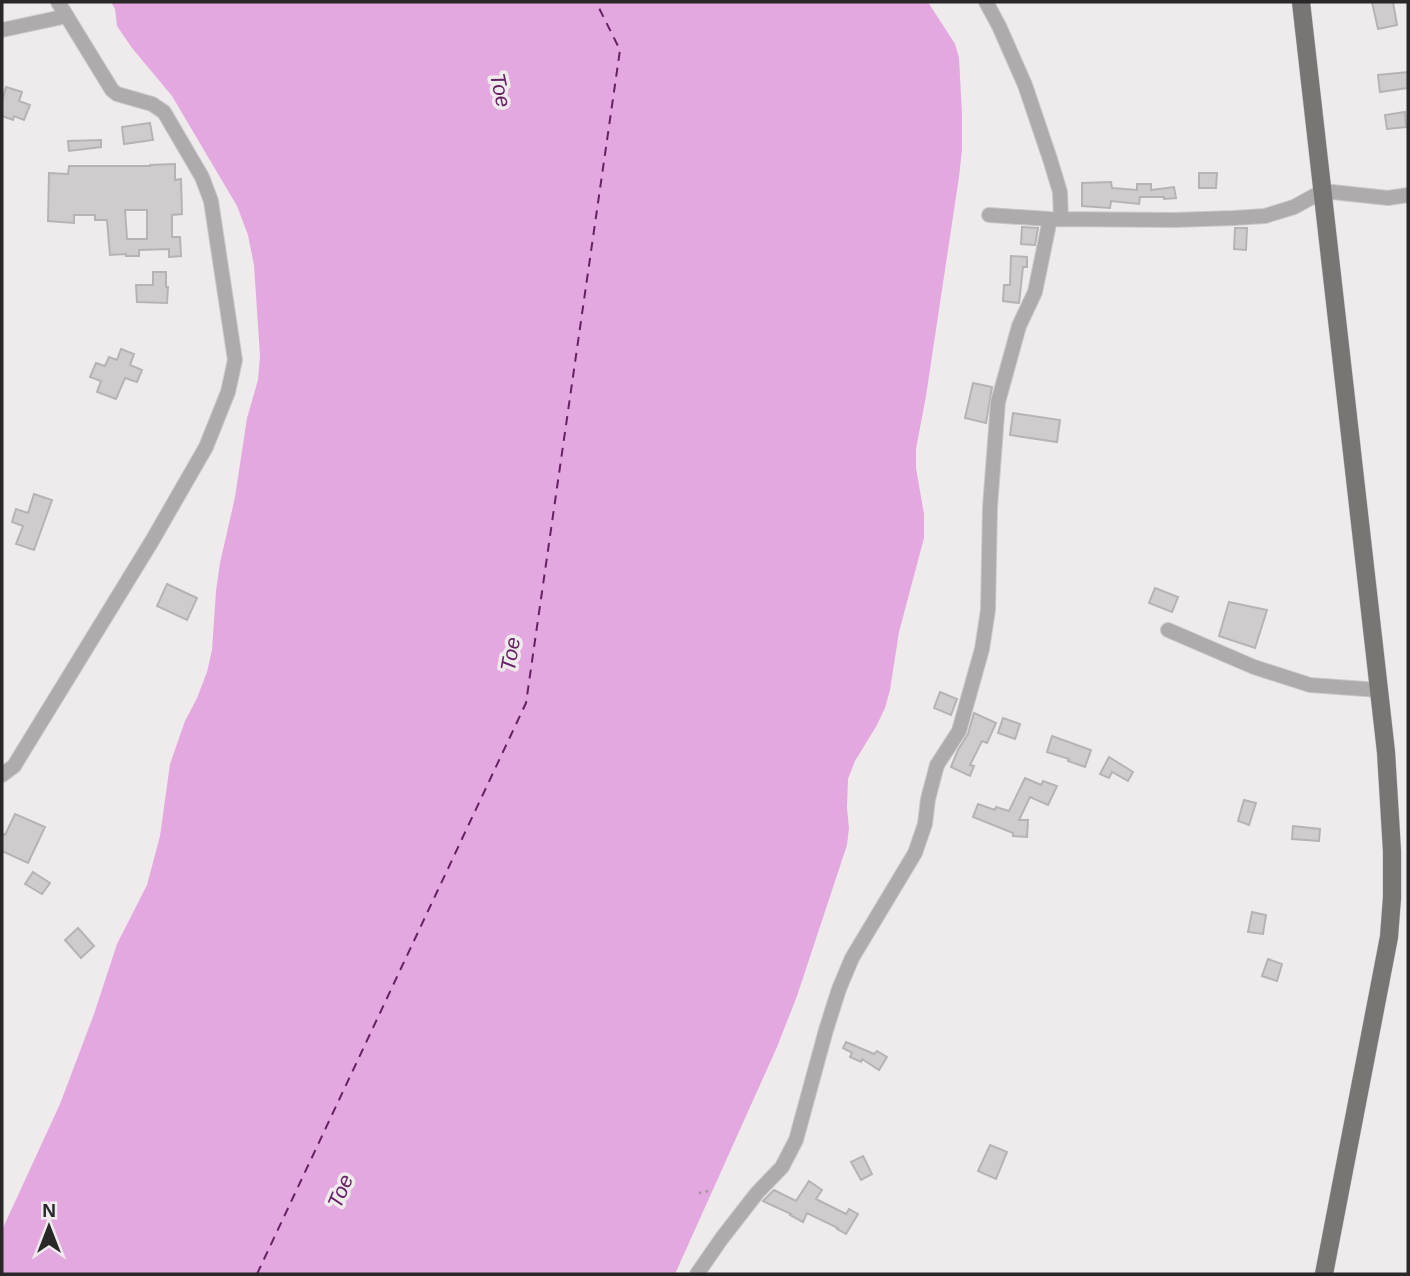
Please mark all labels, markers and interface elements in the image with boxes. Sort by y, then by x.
water label: Toe [486,71,516,109]
water label: Toe [496,635,524,673]
water label: Toe [323,1171,357,1211]
north arrow [14,1192,84,1262]
text: N [42,1200,56,1221]

